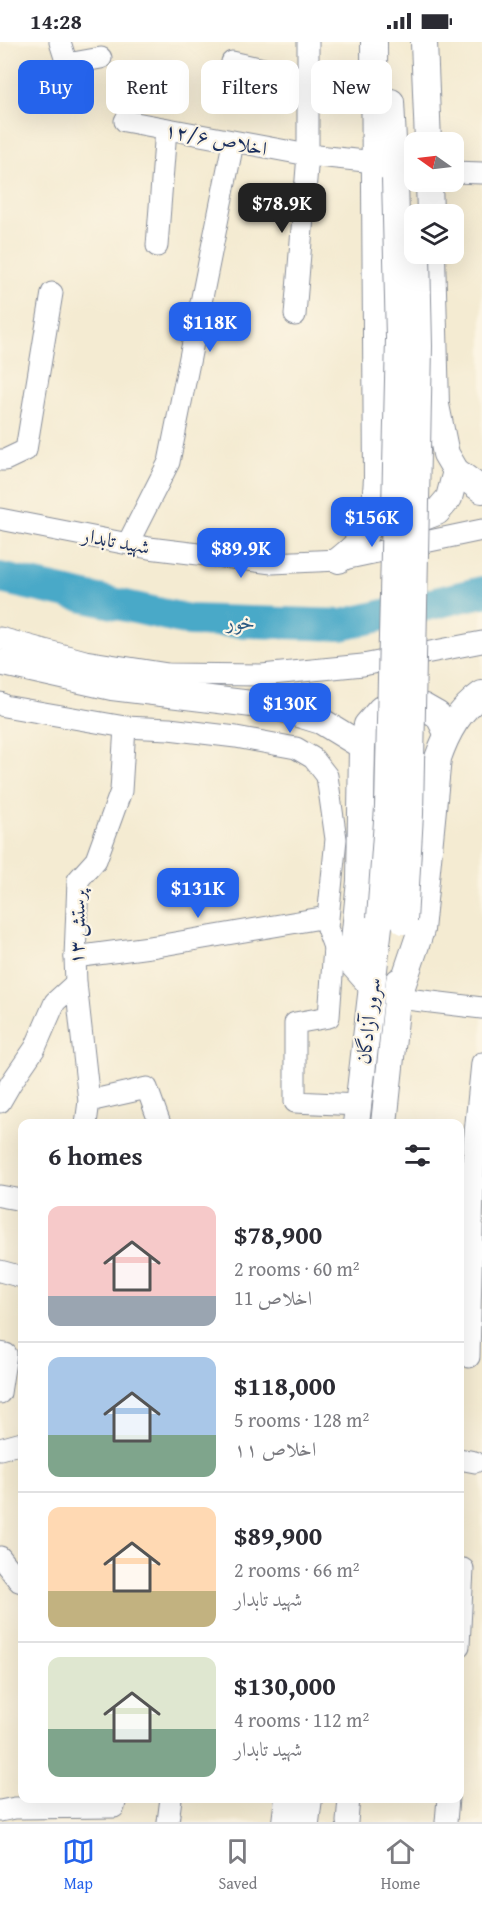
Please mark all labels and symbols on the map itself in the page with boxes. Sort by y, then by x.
street label: اخلاص ۱۲/۶ [163,114,270,163]
north arrow [404,132,464,192]
pin: $78.9K [233,183,331,234]
pin: $118K [168,302,252,353]
pin: $156K [330,497,414,548]
street label: شهید تابدار [78,519,152,561]
pin: $89.9K [192,528,290,579]
water label: خور [224,605,256,638]
pin: $130K [248,683,332,734]
pin: $131K [156,868,240,919]
street label: پرستش ۱۳ [61,886,92,965]
street label: سرور آزادگان [348,976,387,1066]

